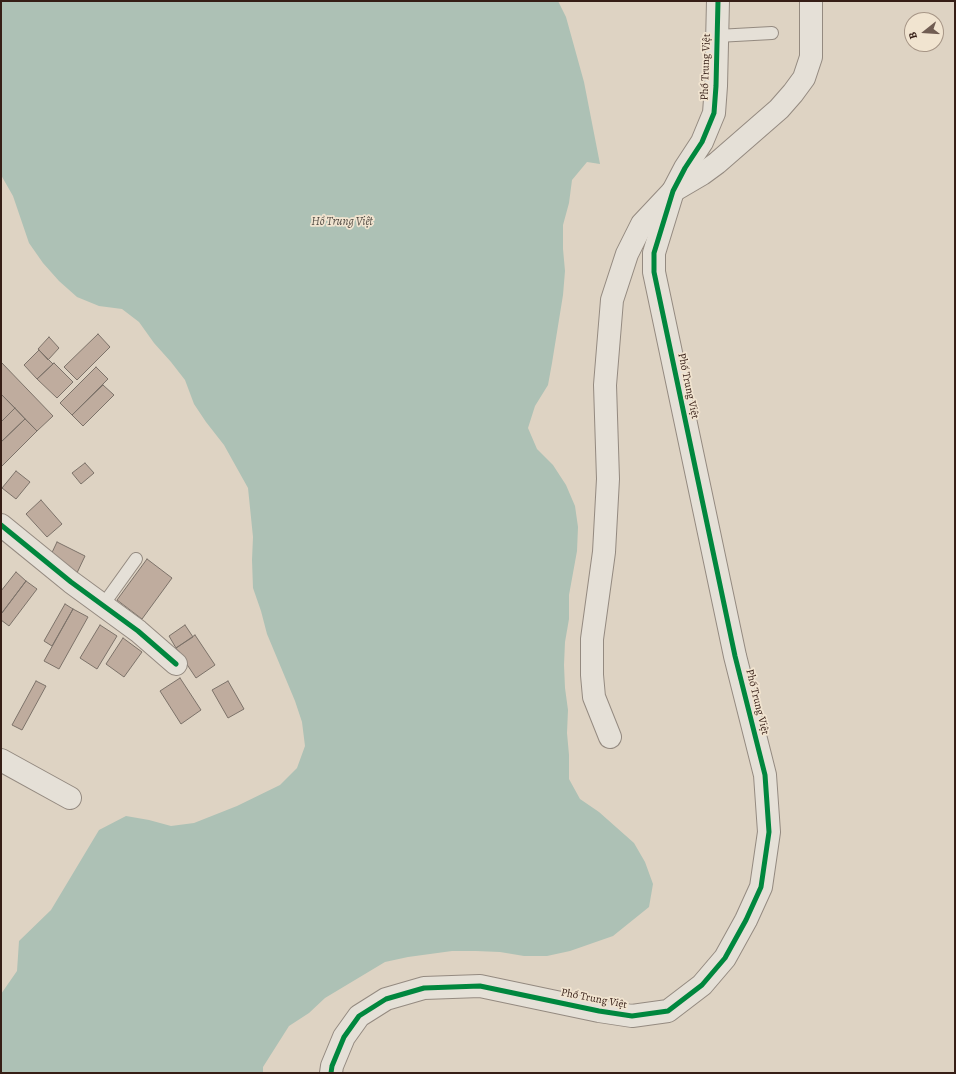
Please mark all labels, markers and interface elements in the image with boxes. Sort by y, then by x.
north arrow [904,12,944,52]
text: B [905,30,921,41]
street label: Phố Trung Việt [698,33,714,101]
water label: Hồ Trung Việt [311,215,373,229]
street label: Phố Trung Việt [675,352,701,420]
street label: Phố Trung Việt [742,668,772,736]
street label: Phố Trung Việt [560,986,628,1012]

